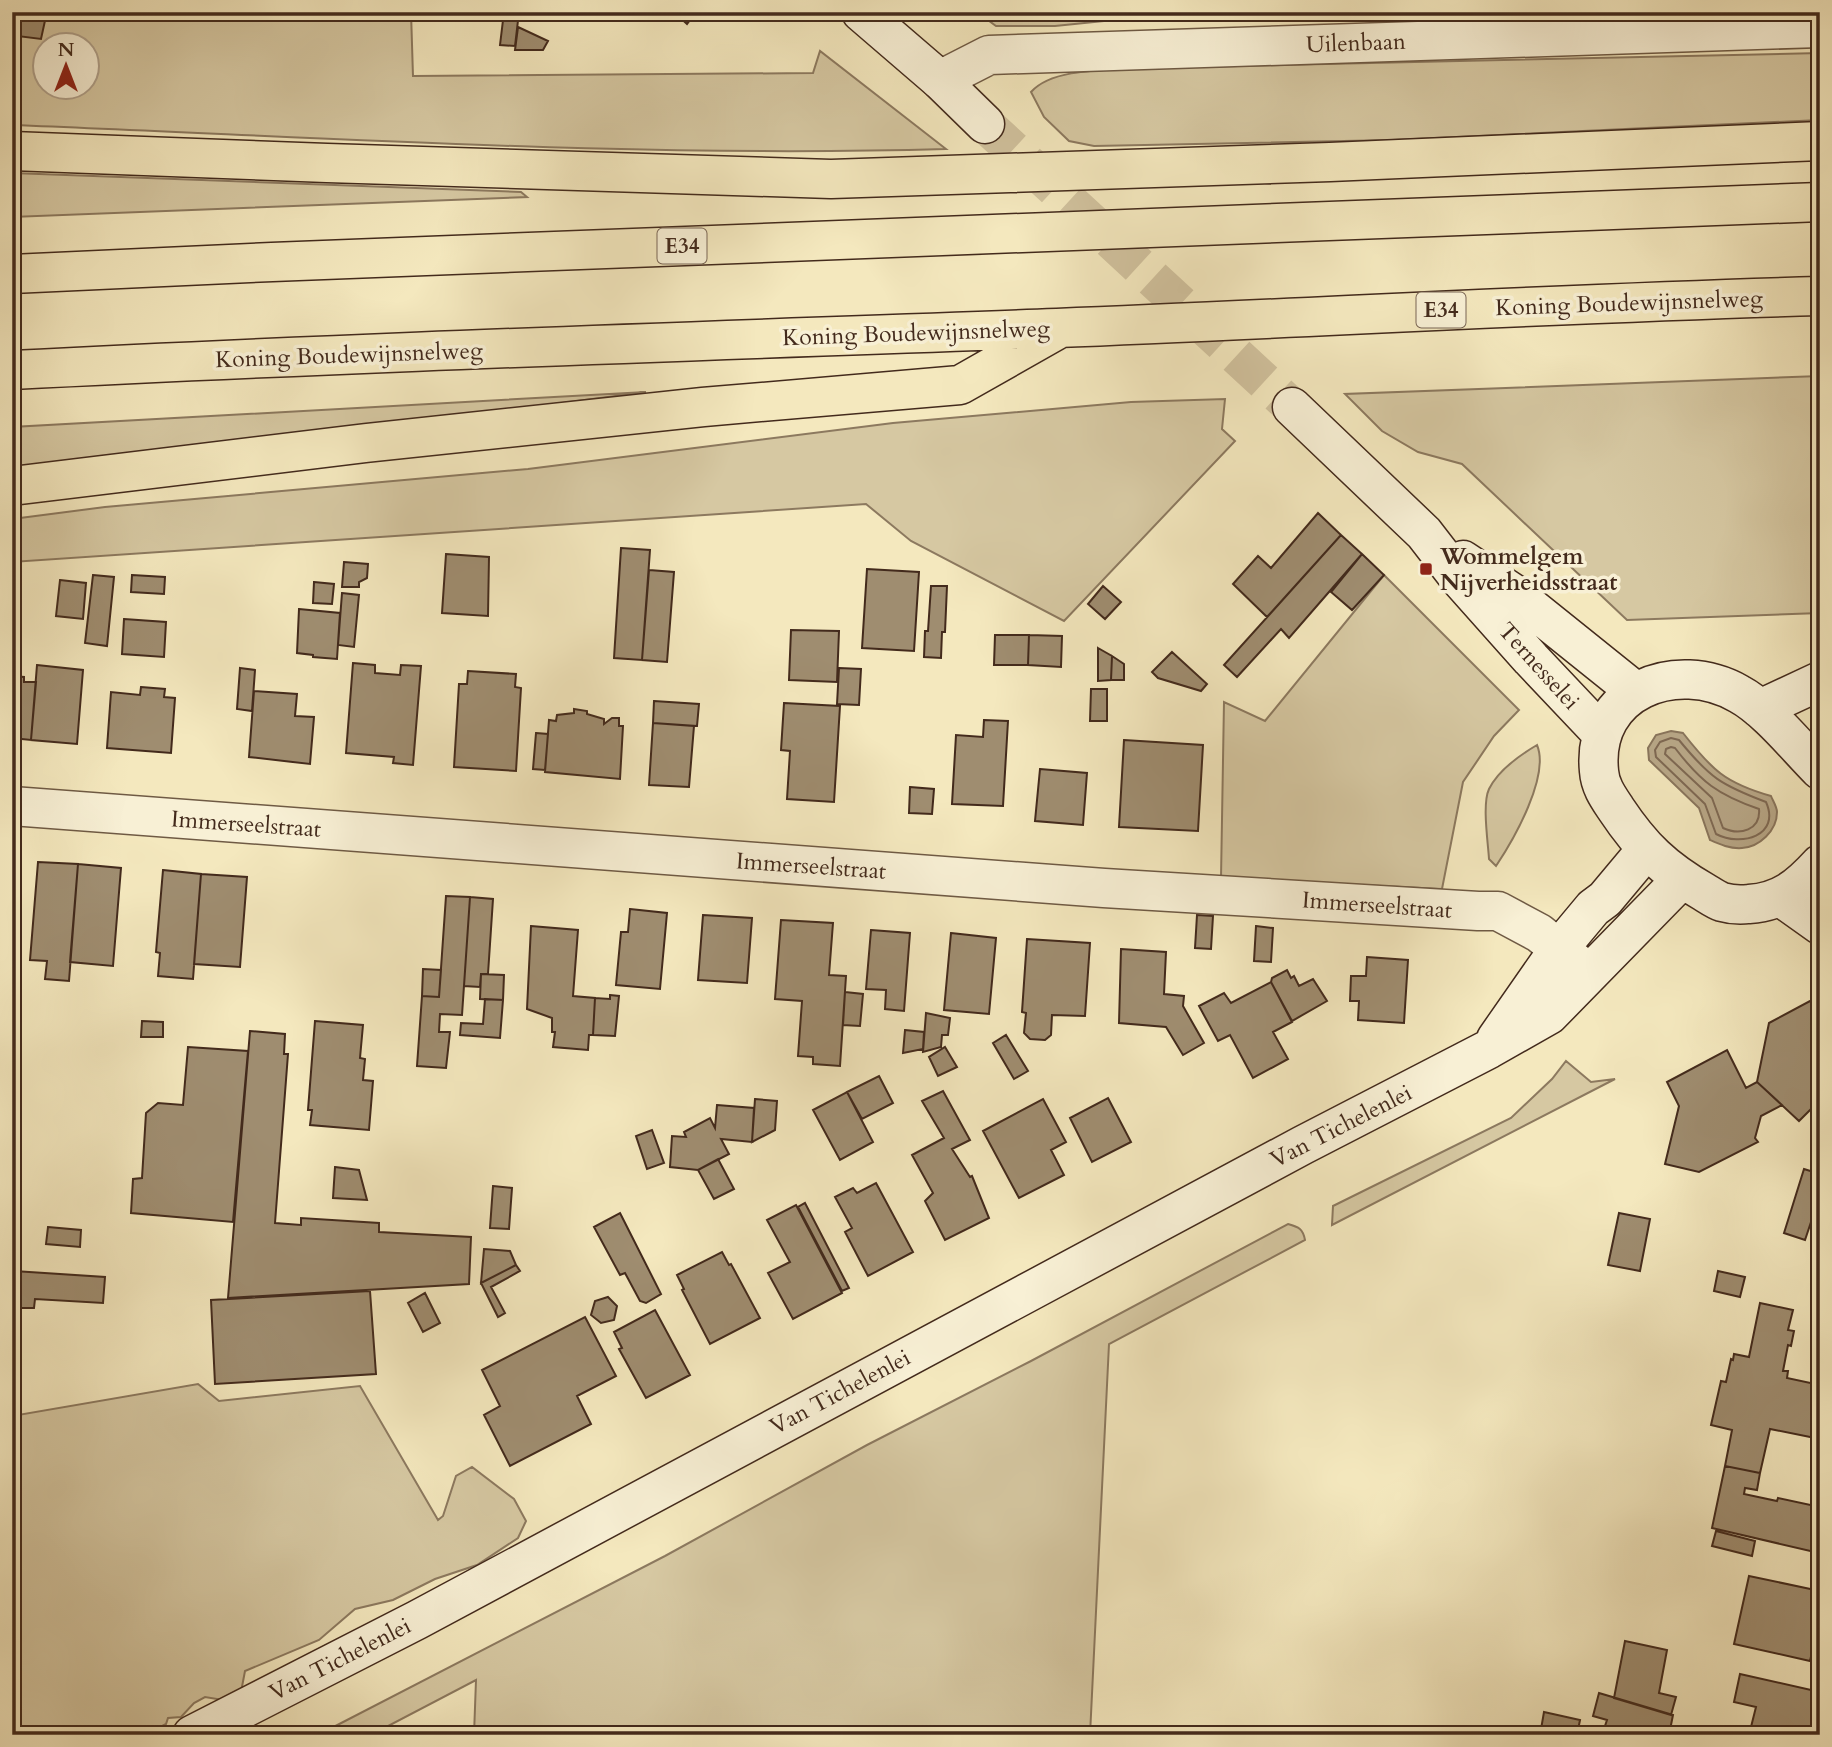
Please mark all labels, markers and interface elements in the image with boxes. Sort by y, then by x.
street label: Uilenbaan [1306,26,1406,60]
north arrow [32,32,102,102]
text: N [58,37,75,63]
road number: E34 [658,229,706,264]
street label: Koning Boudewijnsnelweg [1495,283,1764,323]
road number: E34 [1416,292,1466,328]
street label: Koning Boudewijnsnelweg [782,313,1051,353]
street label: Koning Boudewijnsnelweg [215,335,484,375]
place label: Wommelgem Nijverheidsstraat [1439,541,1617,598]
marker: Wommelgem Nijverheidsstraat [1418,561,1434,577]
street label: Ternesselei [1491,616,1587,716]
street label: Immerseelstraat [170,803,322,845]
street label: Immerseelstraat [735,845,887,887]
street label: Immerseelstraat [1301,884,1453,926]
street label: Van Tichelenlei [1265,1077,1417,1175]
street label: Van Tichelenlei [764,1342,916,1442]
street label: Van Tichelenlei [264,1610,416,1708]

